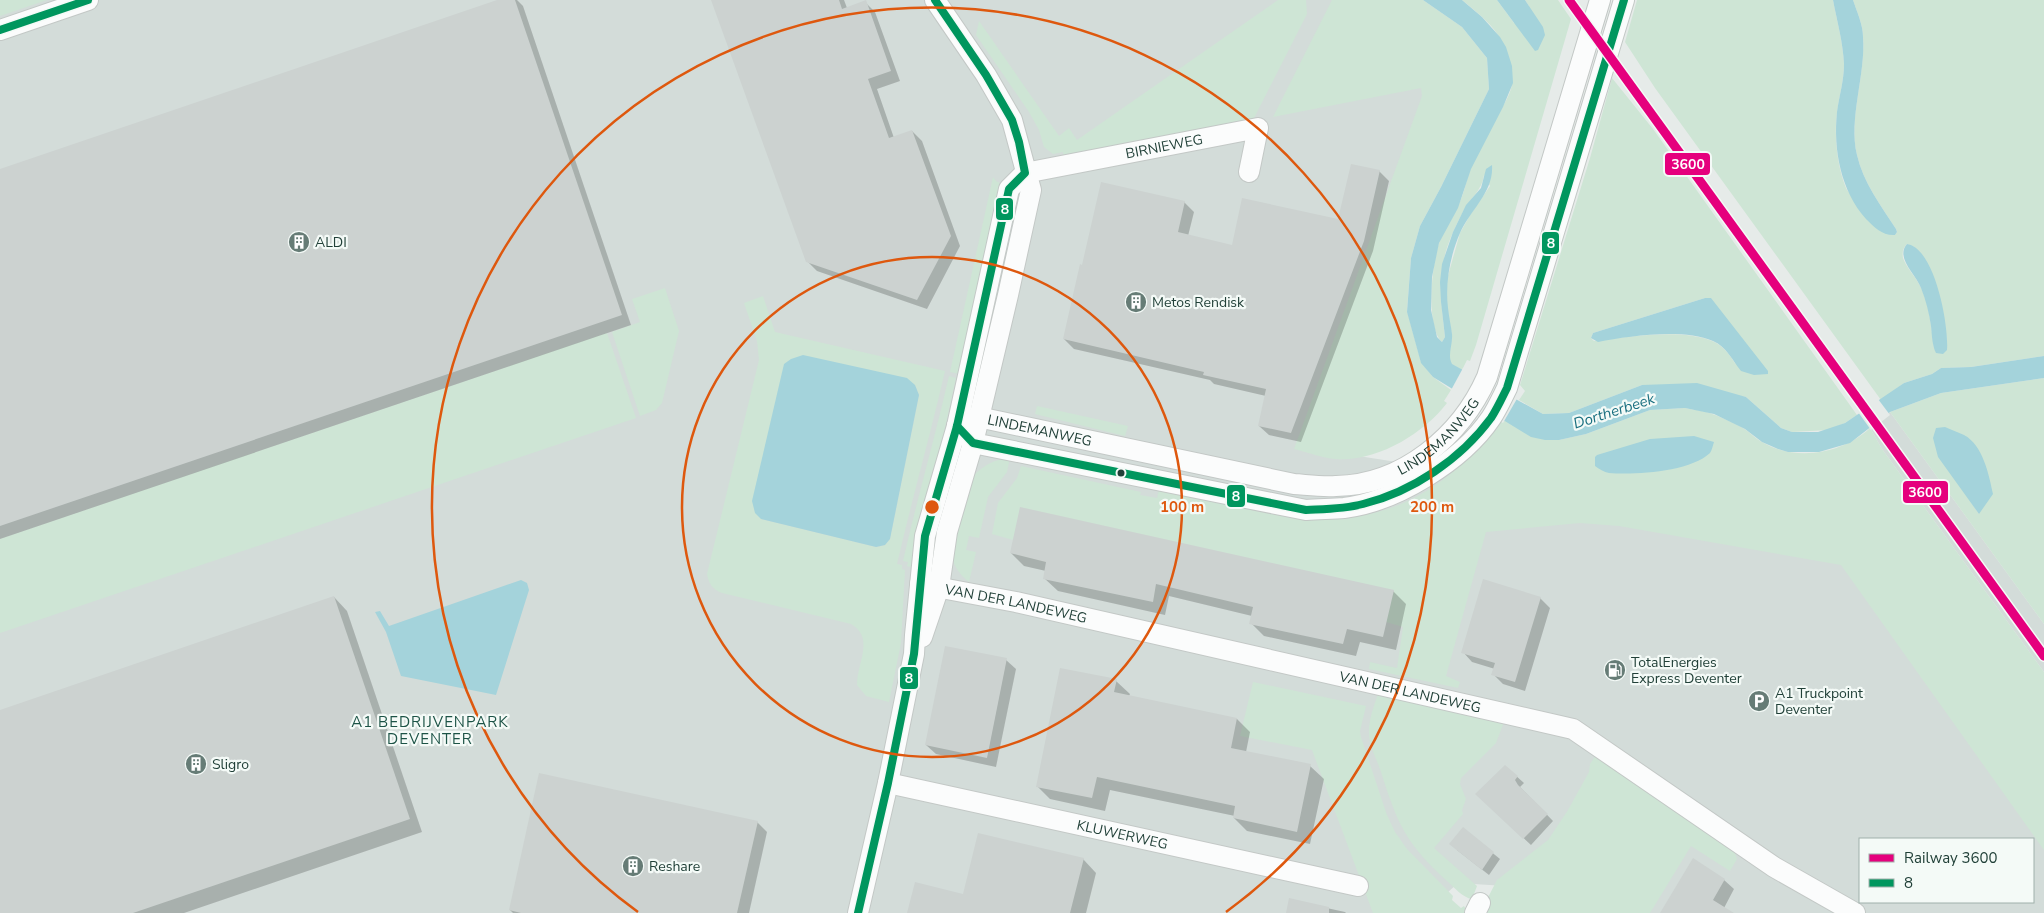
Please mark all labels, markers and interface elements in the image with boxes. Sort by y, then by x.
street label: BIRNIEWEG [1124,129,1204,163]
line badge: 3600 [1664,152,1711,176]
text: 3600 [1671,155,1705,174]
line badge: 8 [995,197,1014,221]
text: 8 [1001,200,1009,219]
building icon: ALDI [287,230,311,254]
line badge: 8 [1541,231,1560,255]
place label: ALDI [315,233,347,252]
text: 8 [1547,234,1555,253]
building icon: Metos Rendisk [1124,290,1148,314]
place label: Metos Rendisk [1152,293,1245,312]
water label: Dortherbeek [1571,388,1658,434]
street label: LINDEMANWEG [1394,394,1483,479]
street label: LINDEMANWEG [986,410,1094,450]
unlabelled marker [1116,468,1126,478]
line badge: 3600 [1902,480,1949,504]
text: 3600 [1908,483,1942,502]
line badge: 8 [1226,484,1246,508]
text: 8 [1232,487,1240,506]
text: 100 m [1160,497,1204,517]
text: 200 m [1410,497,1454,517]
centre of rings [923,498,941,516]
street label: VAN DER LANDEWEG [942,579,1089,627]
place label: TotalEnergies Express Deventer [1631,653,1742,688]
fuel station icon: TotalEnergies Express Deventer [1603,658,1627,682]
line badge: 8 [899,666,919,690]
street label: VAN DER LANDEWEG [1337,666,1483,717]
text: 8 [905,669,913,688]
place label: A1 Truckpoint Deventer [1775,684,1863,719]
parking icon: A1 Truckpoint Deventer [1747,689,1771,713]
district label: A1 BEDRIJVENPARK DEVENTER [351,712,509,749]
building icon: Sligro [184,752,208,776]
place label: Sligro [212,755,249,774]
street label: KLUWERWEG [1075,815,1170,854]
legend [1859,838,2034,903]
text: Railway 3600 [1904,848,1998,868]
building icon: Reshare [621,854,645,878]
place label: Reshare [649,857,700,876]
text: 8 [1904,873,1913,893]

